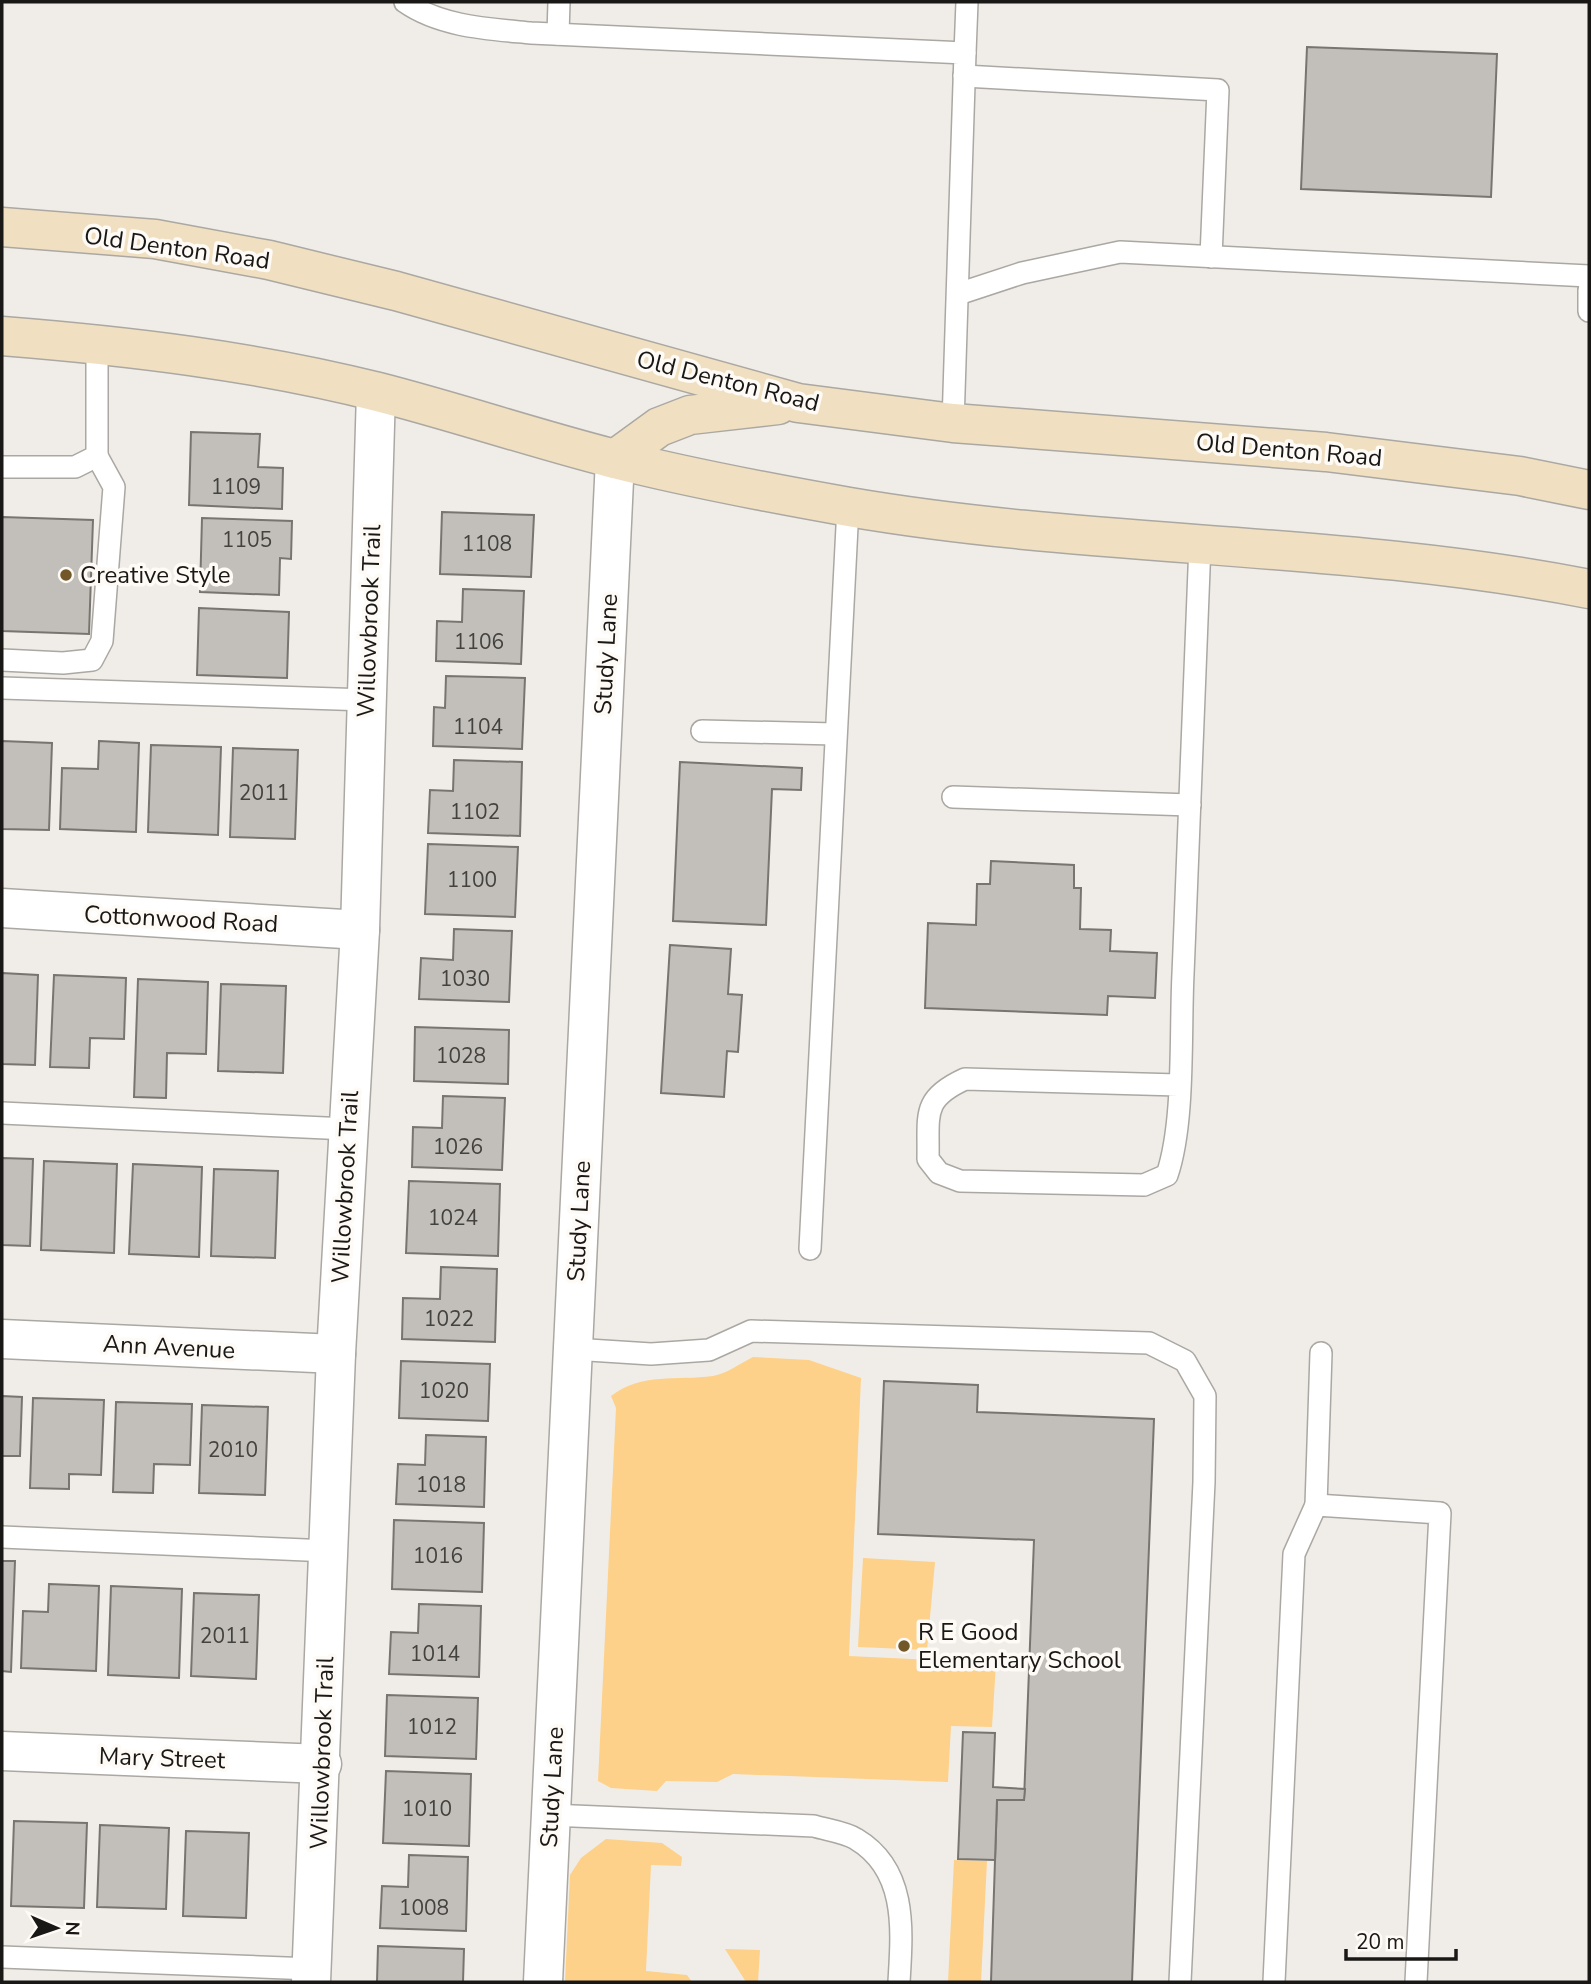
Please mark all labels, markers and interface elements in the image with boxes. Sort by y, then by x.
street label: Old Denton Road [82,219,272,277]
street label: Old Denton Road [633,343,823,419]
street label: Old Denton Road [1194,426,1384,474]
house number: 1109 [211,473,261,501]
street label: Willowbrook Trail [350,524,388,718]
house number: 1105 [222,526,272,554]
house number: 1108 [462,530,512,558]
place label: Creative Style [80,559,231,591]
marker: Creative Style [58,567,74,583]
street label: Study Lane [587,593,625,715]
house number: 1106 [454,628,504,656]
house number: 1104 [453,713,503,741]
house number: 2011 [239,779,289,807]
house number: 1102 [450,798,500,826]
house number: 1100 [447,866,497,894]
street label: Cottonwood Road [83,898,279,940]
house number: 1030 [440,965,490,993]
house number: 1028 [436,1042,486,1070]
street label: Willowbrook Trail [324,1090,366,1284]
house number: 1026 [433,1133,483,1161]
street label: Study Lane [560,1160,598,1282]
house number: 1024 [428,1204,478,1232]
house number: 1022 [424,1305,474,1333]
street label: Ann Avenue [102,1328,236,1366]
house number: 1020 [419,1377,469,1405]
house number: 2010 [208,1436,258,1464]
house number: 1018 [416,1471,466,1499]
house number: 1016 [413,1542,463,1570]
place label: R E Good Elementary School [918,1616,1121,1676]
house number: 2011 [200,1622,250,1650]
marker: R E Good Elementary School [896,1638,912,1654]
house number: 1014 [410,1640,460,1668]
street label: Willowbrook Trail [303,1656,341,1850]
house number: 1012 [407,1713,457,1741]
street label: Study Lane [533,1726,571,1848]
street label: Mary Street [98,1740,226,1776]
house number: 1010 [402,1795,452,1823]
north arrow [21,1893,91,1963]
house number: 1008 [399,1894,449,1922]
scale bar [1346,1918,1456,1962]
text: N [59,1921,85,1936]
text: 20 m [1356,1928,1405,1956]

